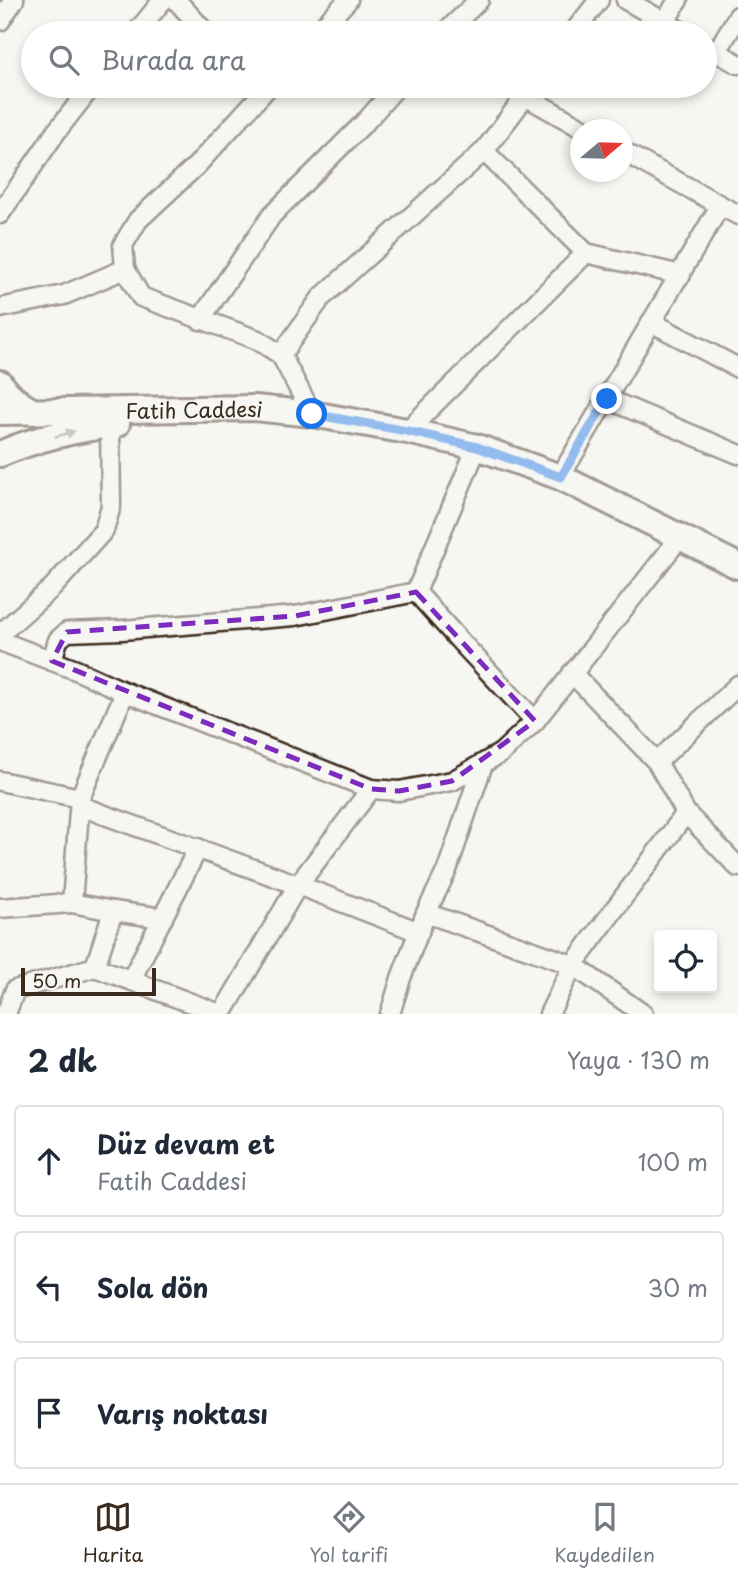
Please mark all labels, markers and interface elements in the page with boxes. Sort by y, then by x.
search box [21,21,717,98]
text: Burada ara [101,40,245,79]
icon: search [45,41,83,79]
north arrow [570,119,633,182]
route end [591,383,622,414]
street label: Fatih Caddesi [125,392,264,426]
route start [296,398,327,429]
one-way arrow [55,428,76,438]
map controls [654,930,717,993]
button: locate [654,930,717,993]
scale bar [21,965,156,997]
text: 50 m [32,966,81,994]
text: 2 dk [28,1037,97,1082]
text: Yaya · 130 m [567,1042,710,1077]
text: Düz devam et [97,1124,275,1163]
icon: ahead [30,1142,68,1180]
text: 100 m [638,1144,708,1179]
text: Fatih Caddesi [97,1163,247,1198]
icon: left [30,1268,68,1306]
text: Sola dön [97,1268,208,1307]
text: 30 m [647,1270,708,1305]
icon: arrive [30,1394,68,1432]
text: Varış noktası [97,1394,268,1433]
tab: Harita [83,1498,143,1568]
tab: Yol tarifi [310,1498,388,1568]
tab: Kaydedilen [555,1498,655,1568]

